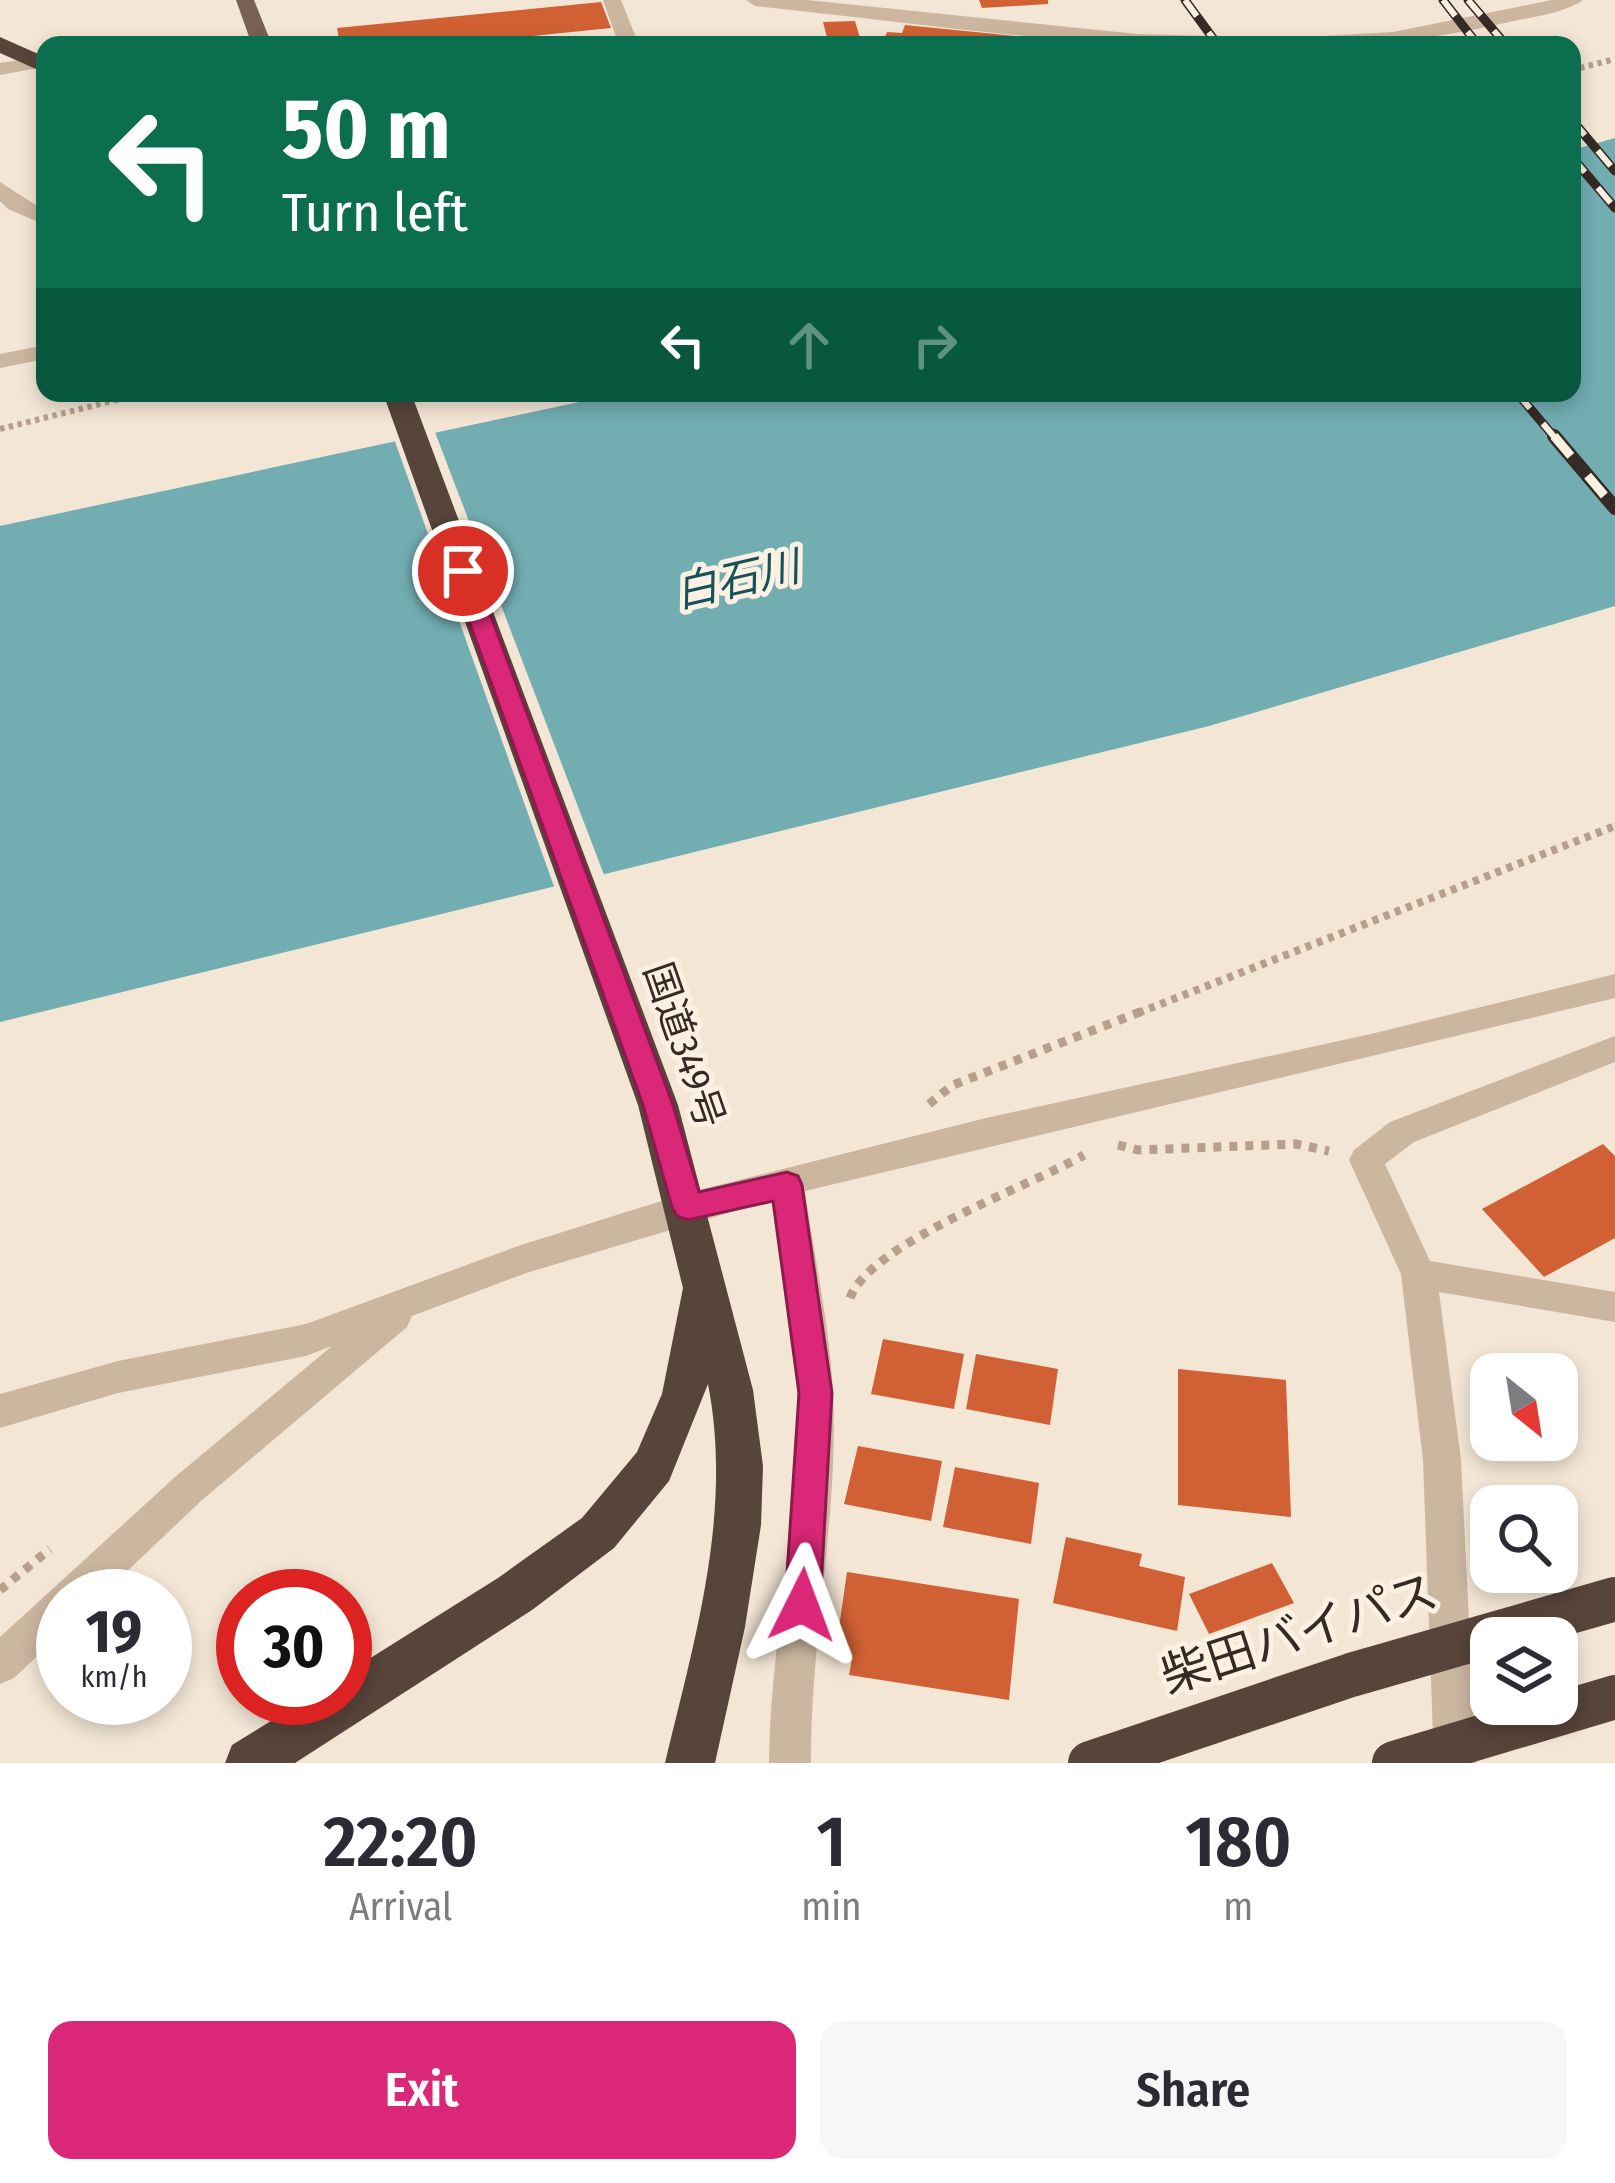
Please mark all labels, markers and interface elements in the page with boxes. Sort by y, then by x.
text: 50 m [282,79,451,180]
icon: left [84,84,240,240]
text: Turn left [282,181,468,245]
icon: left [650,312,716,378]
icon: ahead [776,312,842,378]
icon: right [902,312,968,378]
pin [412,520,514,622]
icon: arrive [430,538,496,604]
water label: 白石川 [670,541,808,619]
street label: 国道349号 [634,957,734,1134]
north arrow [1470,1353,1578,1461]
map controls [1470,1353,1578,1725]
button: search [1470,1485,1578,1593]
position arrow [739,1542,865,1668]
street label: 柴田バイパス [1154,1562,1445,1706]
speed limit sign: 30 [216,1569,372,1725]
text: 19 [86,1596,142,1668]
button: layers [1470,1617,1578,1725]
text: km/h [81,1659,147,1695]
text: 22:20 [323,1799,478,1885]
text: 1 [816,1799,846,1885]
text: 180 [1185,1799,1291,1885]
text: Arrival [349,1884,452,1930]
text: min [801,1884,862,1930]
text: m [1223,1884,1253,1930]
button: Exit [48,2021,796,2159]
button: Share [820,2021,1567,2159]

